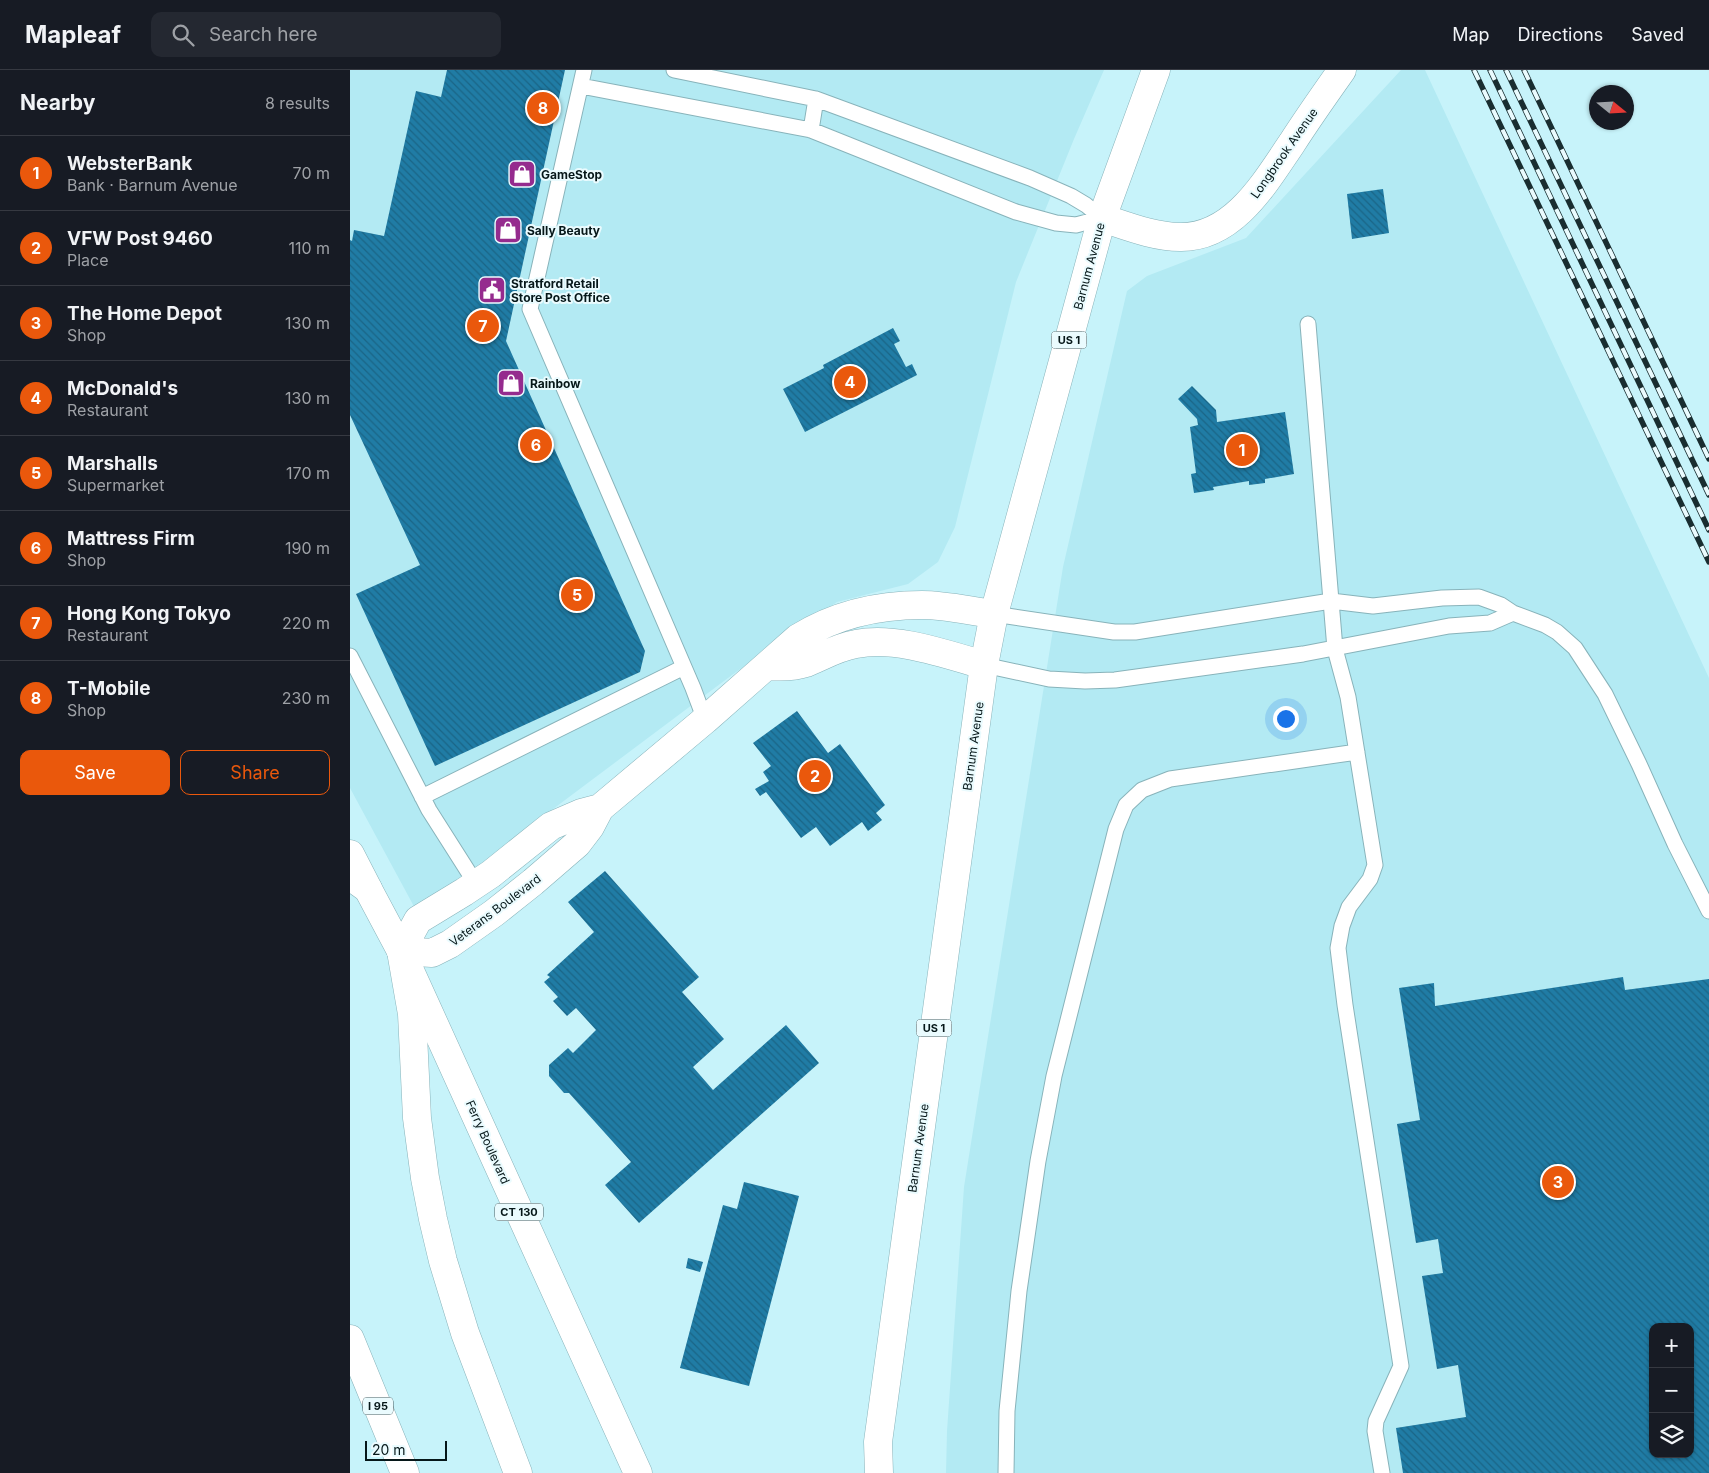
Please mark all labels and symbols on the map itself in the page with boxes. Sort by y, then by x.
north arrow [1589,85,1634,130]
pin: 8 [527,89,559,127]
street label: Longbrook Avenue [1247,105,1321,201]
shop icon: GameStop [507,159,537,189]
place label: GameStop [541,167,603,182]
shop icon: Sally Beauty [493,215,523,245]
street label: Barnum Avenue [1070,221,1108,311]
place label: Sally Beauty [527,223,601,238]
public building icon: Stratford Retail Store Post Office [477,275,507,305]
place label: Stratford Retail Store Post Office [511,276,610,305]
pin: 7 [467,307,499,345]
road number: US 1 [1052,332,1086,348]
pin: 4 [834,363,866,401]
shop icon: Rainbow [496,368,526,398]
place label: Rainbow [530,376,581,391]
pin: 6 [520,426,552,464]
pin: 1 [1226,431,1258,469]
pin: 5 [561,576,593,614]
street label: Barnum Avenue [959,701,987,791]
your location [1273,706,1299,732]
pin: 2 [799,757,831,795]
street label: Veterans Boulevard [446,871,544,949]
road number: US 1 [916,1020,952,1036]
street label: Ferry Boulevard [463,1098,513,1186]
street label: Barnum Avenue [904,1103,932,1193]
pin: 3 [1542,1163,1574,1201]
road number: CT 130 [495,1204,543,1220]
road number: I 95 [363,1398,393,1414]
scale bar [365,1438,448,1461]

